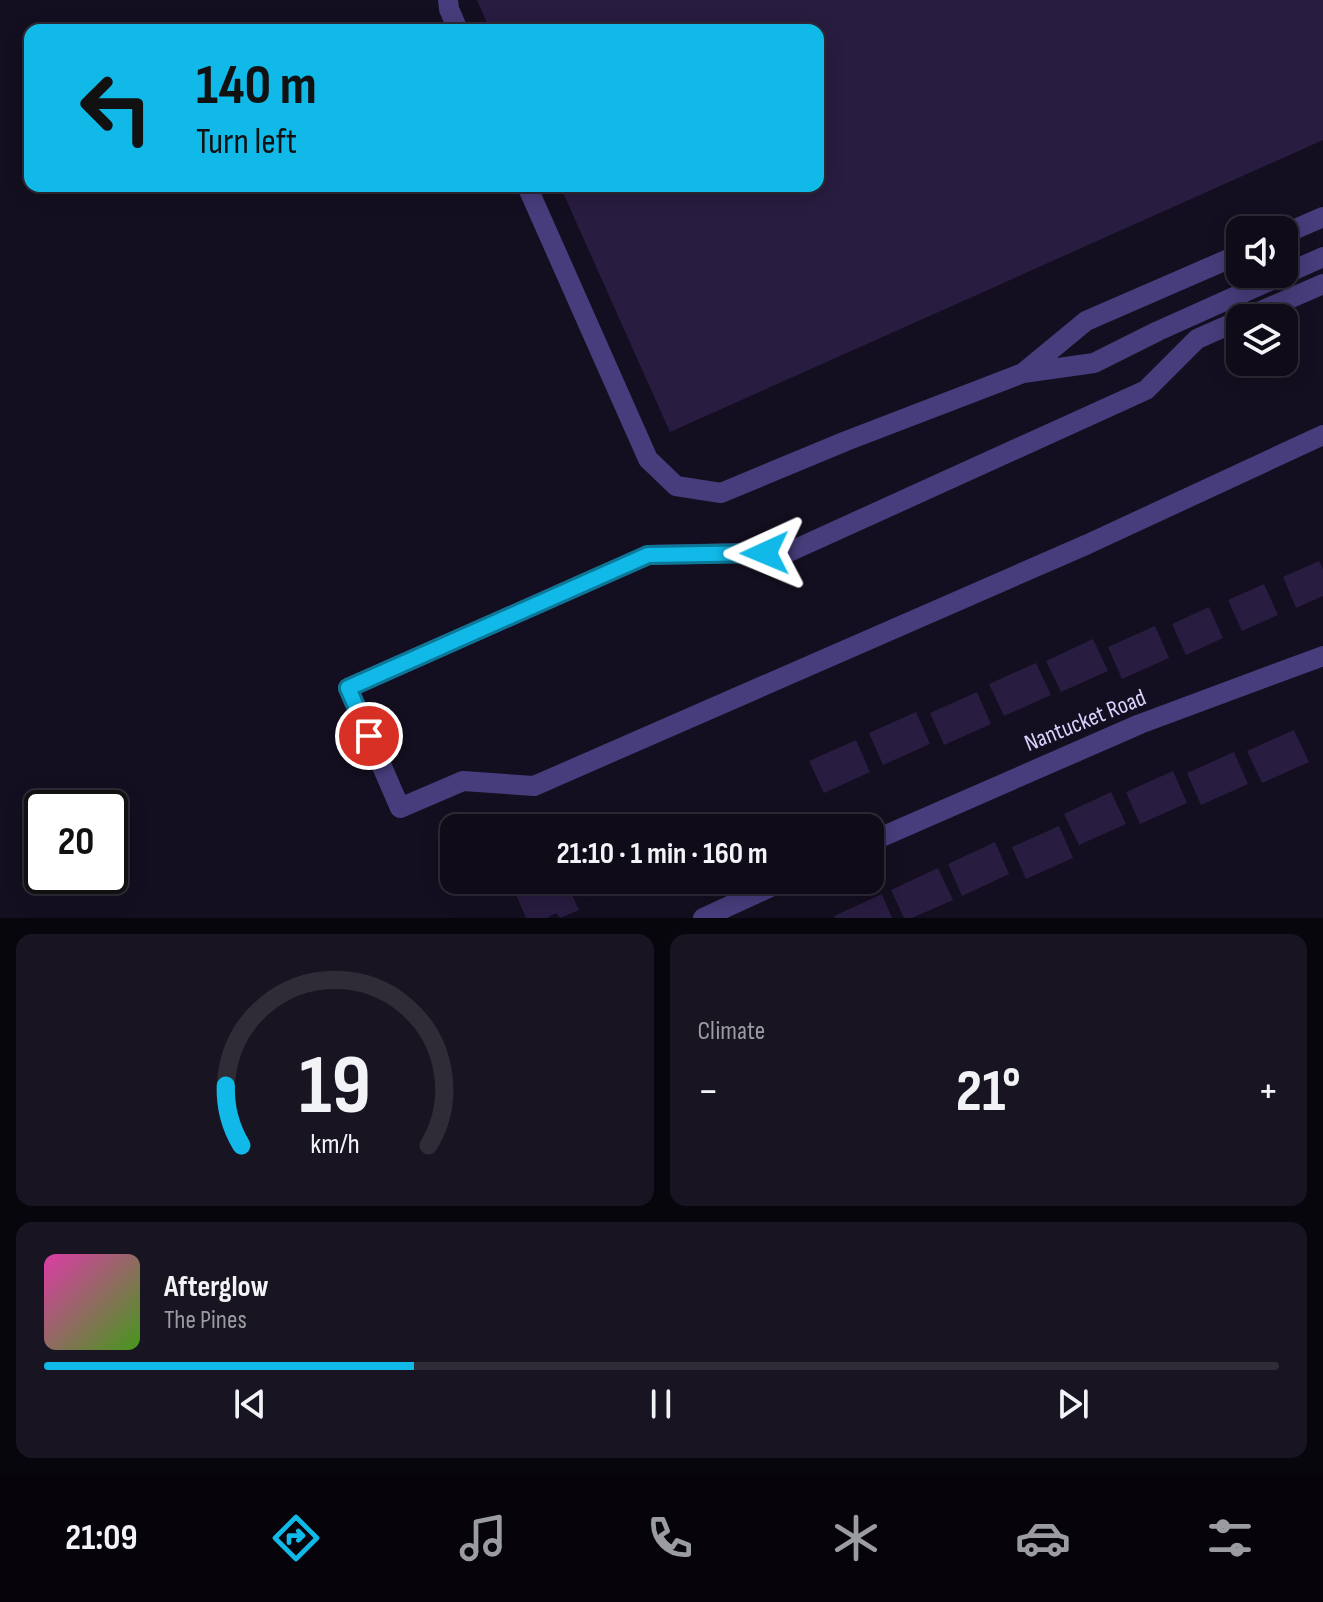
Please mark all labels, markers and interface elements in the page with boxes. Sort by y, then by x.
text: 140 m [196,53,317,120]
icon: left [64,56,168,160]
text: Turn left [196,121,297,164]
map controls [1226,216,1298,376]
button: sound [1226,216,1298,288]
button: layers [1226,304,1298,376]
position arrow [723,511,807,595]
street label: Nantucket Road [1020,683,1150,758]
pin [335,702,403,770]
icon: arrive [347,714,391,758]
speed limit sign: 20 [24,790,128,894]
text: 21:10 · 1 min · 160 m [556,836,768,872]
text: Climate [698,1016,765,1047]
text: 19 [299,1037,371,1137]
text: 21° [956,1056,1021,1128]
text: − [698,1065,719,1118]
text: + [1257,1065,1279,1118]
text: km/h [310,1127,359,1162]
text: Afterglow [164,1269,269,1305]
text: The Pines [164,1305,247,1336]
icon: previous [228,1382,272,1426]
icon: pause [639,1382,683,1426]
icon: next [1051,1382,1095,1426]
icon: directions [268,1510,324,1566]
icon: music [455,1510,511,1566]
icon: phone [642,1510,698,1566]
icon: climate [828,1510,884,1566]
icon: car [1015,1510,1071,1566]
icon: filters [1202,1510,1258,1566]
text: 21:09 [65,1517,138,1560]

